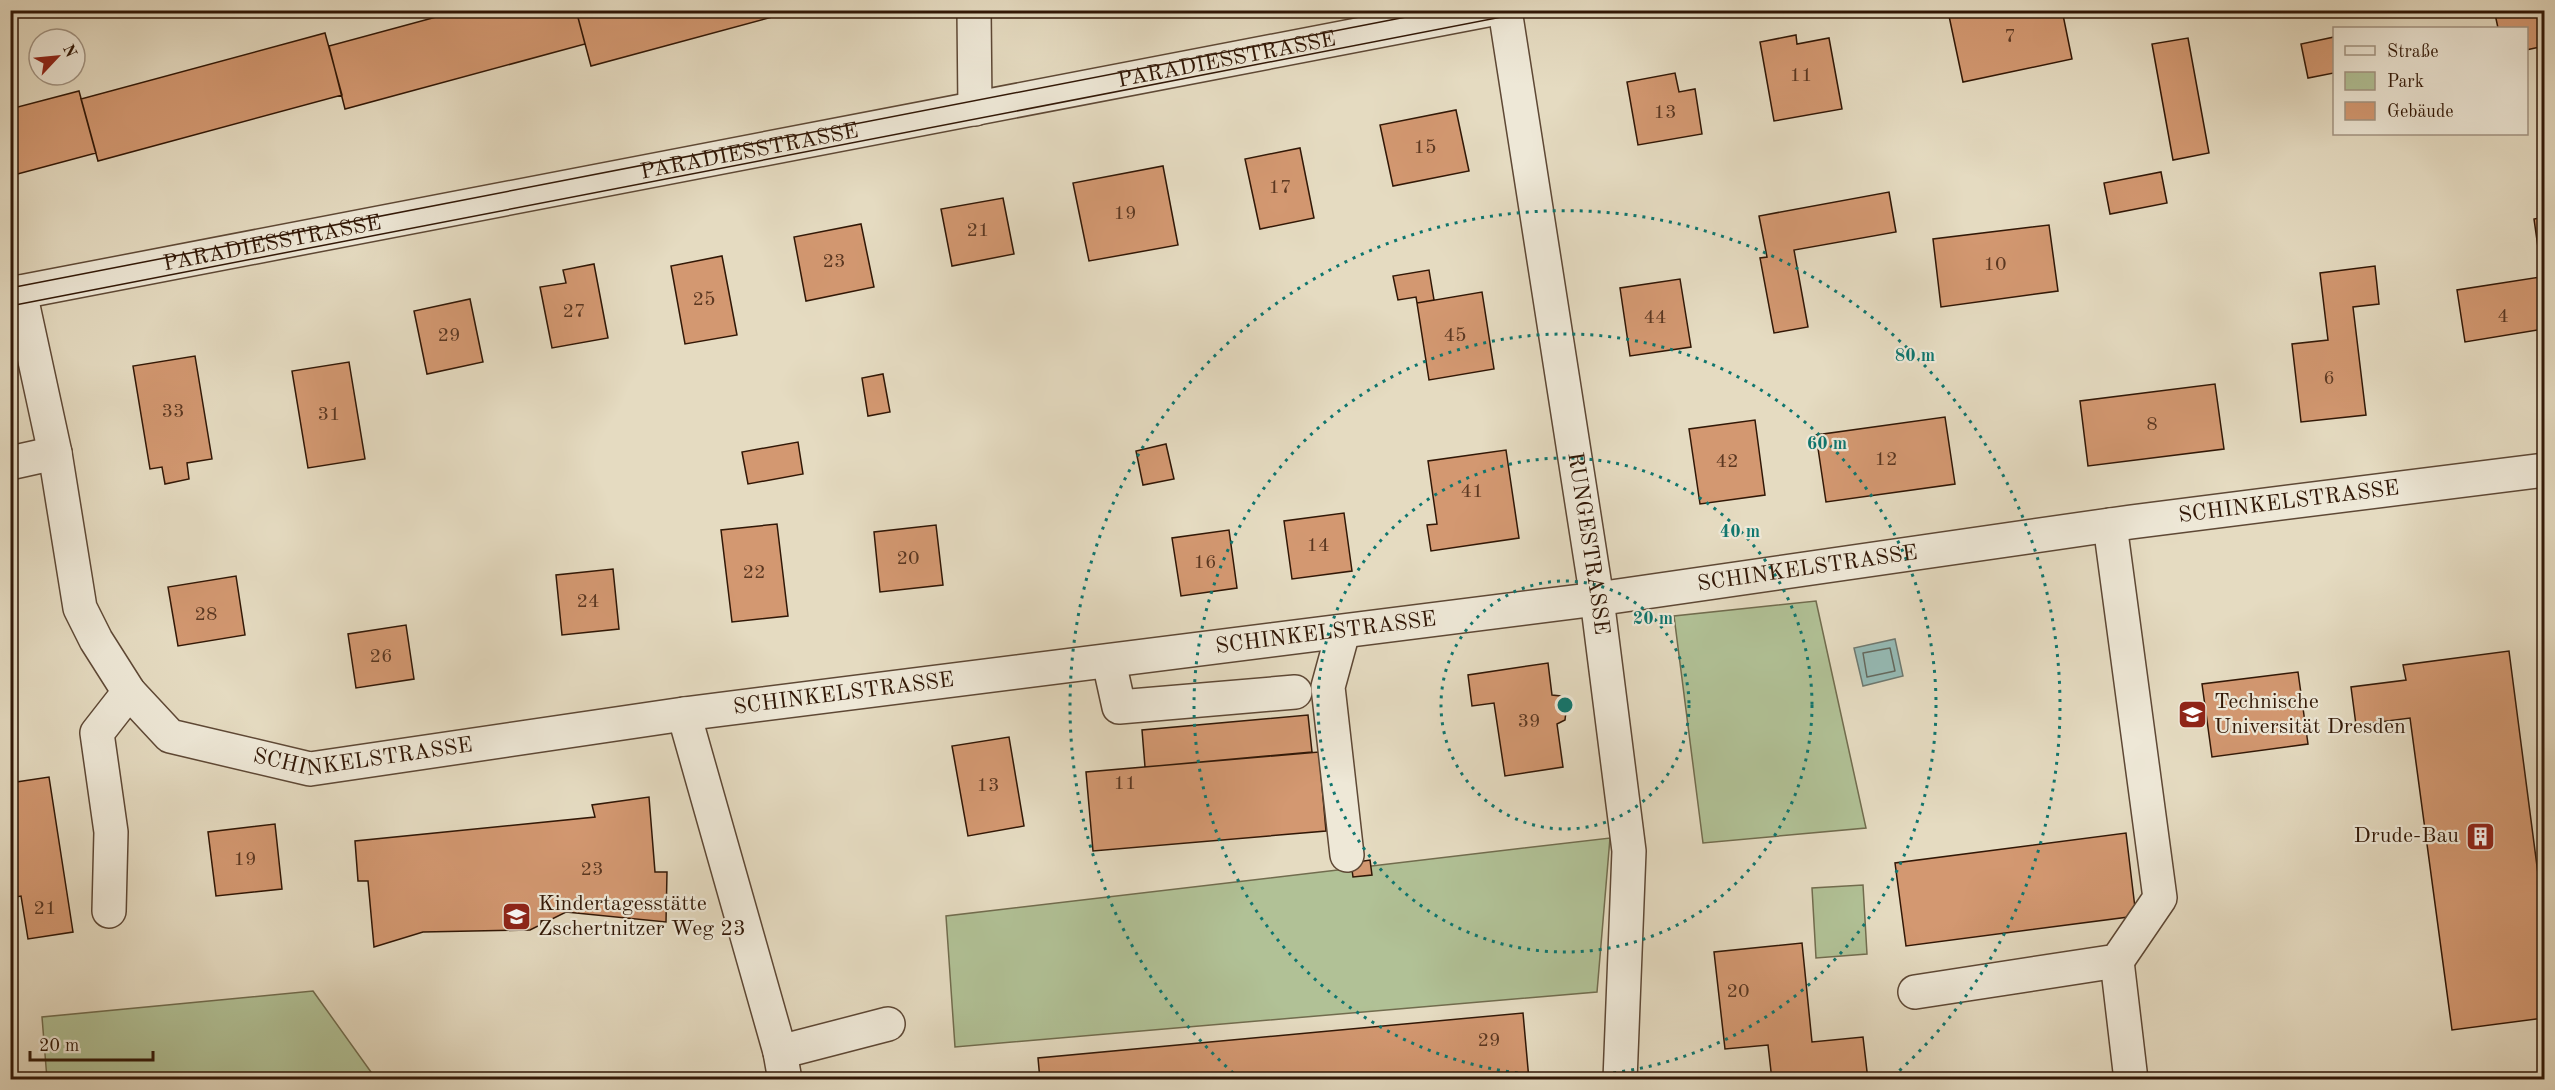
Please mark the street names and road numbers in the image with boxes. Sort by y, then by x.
street label: PARADIESSTRASSE [1116,28,1338,92]
street label: PARADIESSTRASSE [638,120,860,184]
street label: PARADIESSTRASSE [161,212,383,275]
street label: RUNGESTRASSE [1563,451,1612,636]
street label: SCHINKELSTRASSE [2177,477,2401,527]
street label: SCHINKELSTRASSE [1696,542,1919,595]
street label: SCHINKELSTRASSE [1214,608,1437,658]
street label: SCHINKELSTRASSE [732,669,955,719]
street label: SCHINKELSTRASSE [251,734,474,780]

